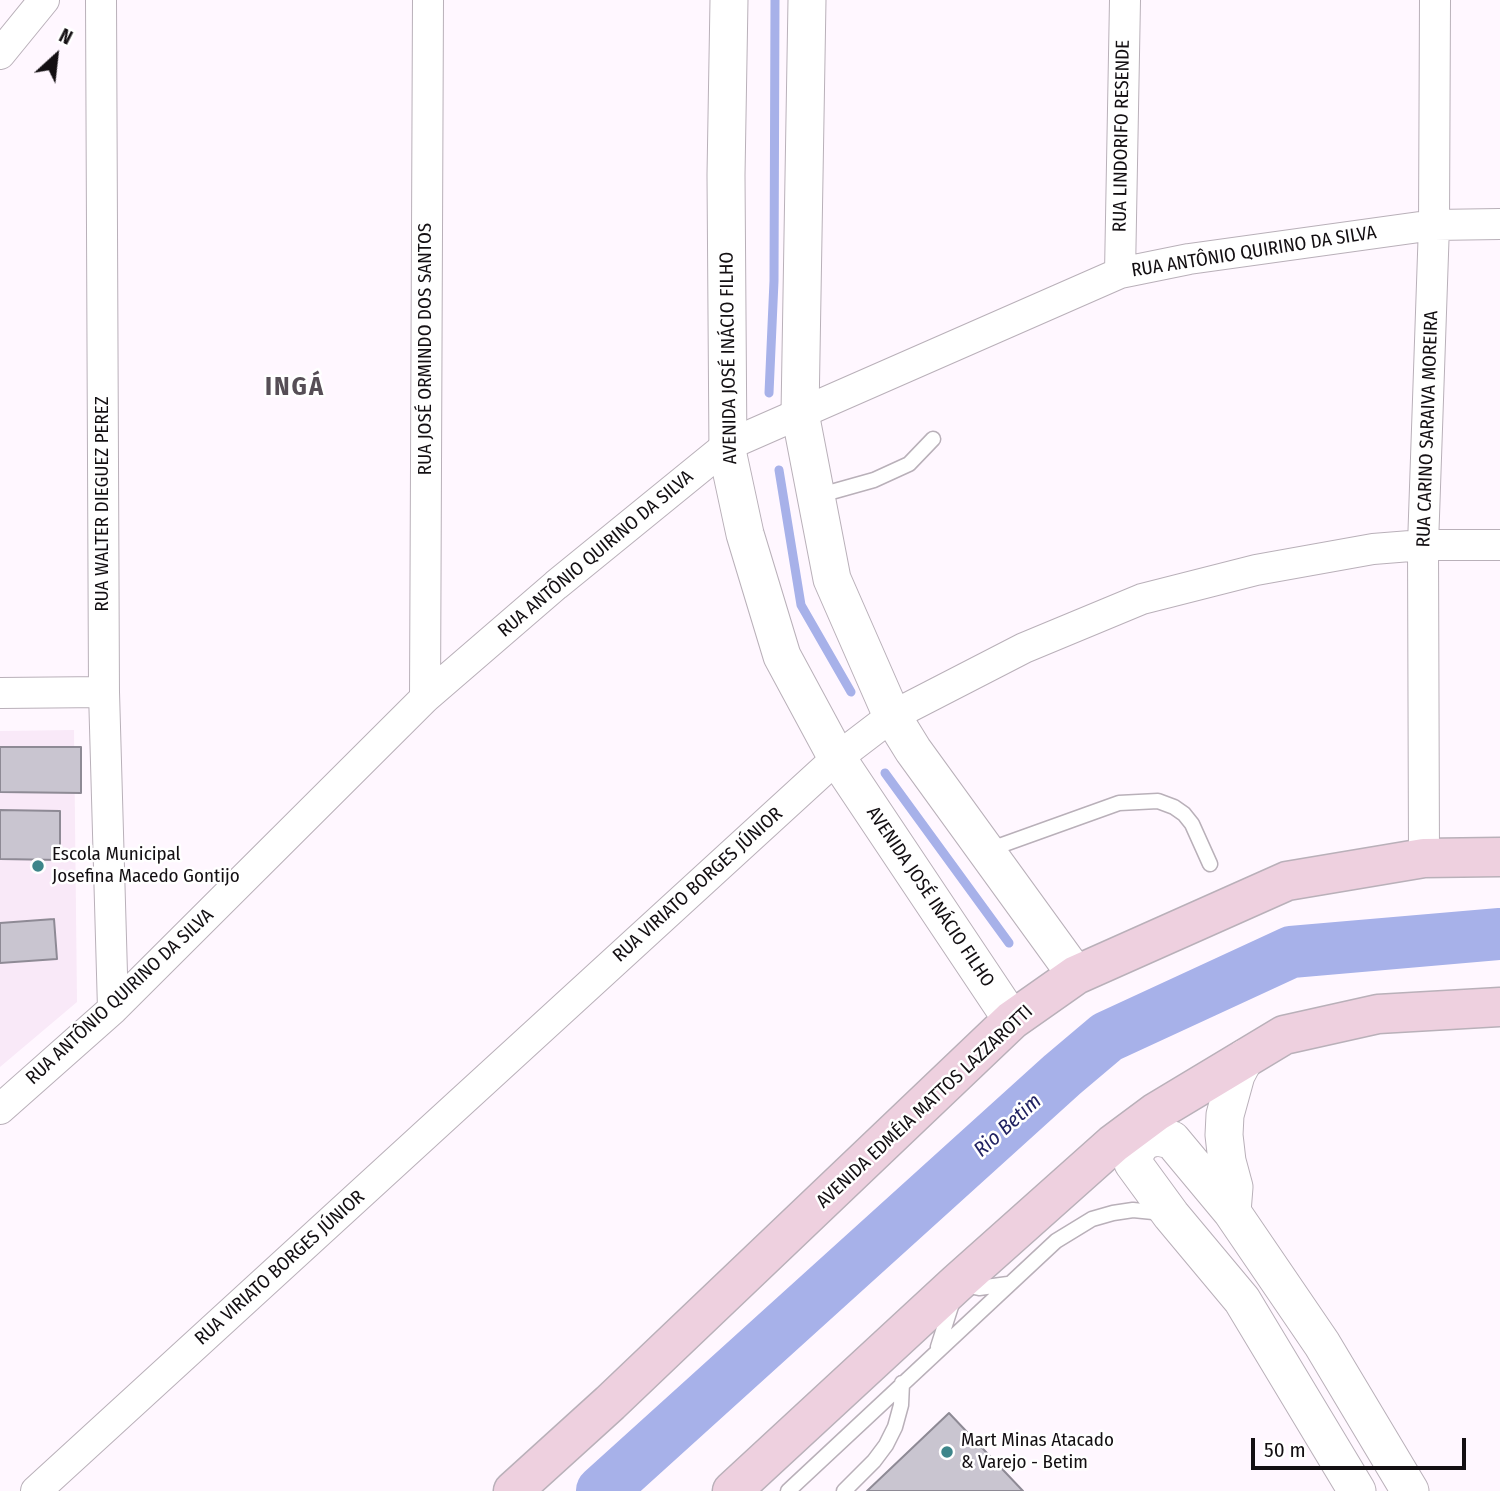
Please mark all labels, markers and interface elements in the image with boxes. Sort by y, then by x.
north arrow [21,21,91,91]
text: N [55,24,76,50]
street label: RUA LINDORIFO RESENDE [1109,40,1135,232]
street label: RUA ANTÔNIO QUIRINO DA SILVA [1130,221,1378,283]
street label: RUA JOSÉ ORMINDO DOS SANTOS [415,223,437,475]
street label: AVENIDA JOSÉ INÁCIO FILHO [716,252,742,464]
street label: RUA CARINO SARAIVA MOREIRA [1412,310,1444,548]
district label: INGÁ [265,372,325,404]
street label: RUA WALTER DIEGUEZ PEREZ [92,396,114,612]
street label: RUA ANTÔNIO QUIRINO DA SILVA [494,466,698,642]
street label: RUA VIRIATO BORGES JÚNIOR [608,803,788,967]
street label: AVENIDA JOSÉ INÁCIO FILHO [861,803,999,991]
place label: Escola Municipal Josefina Macedo Gontijo [52,844,240,888]
marker: Escola Municipal Josefina Macedo Gontijo [30,858,46,874]
street label: RUA ANTÔNIO QUIRINO DA SILVA [22,904,218,1090]
street label: AVENIDA EDMÉIA MATTOS LAZZAROTTI [812,1001,1038,1213]
water label: Rio Betim [969,1089,1047,1163]
street label: RUA VIRIATO BORGES JÚNIOR [190,1186,370,1350]
scale bar [1255,1424,1470,1468]
place label: Mart Minas Atacado & Varejo - Betim [961,1430,1114,1474]
text: 50 m [1264,1437,1306,1463]
marker: Mart Minas Atacado & Varejo - Betim [939,1444,955,1460]

